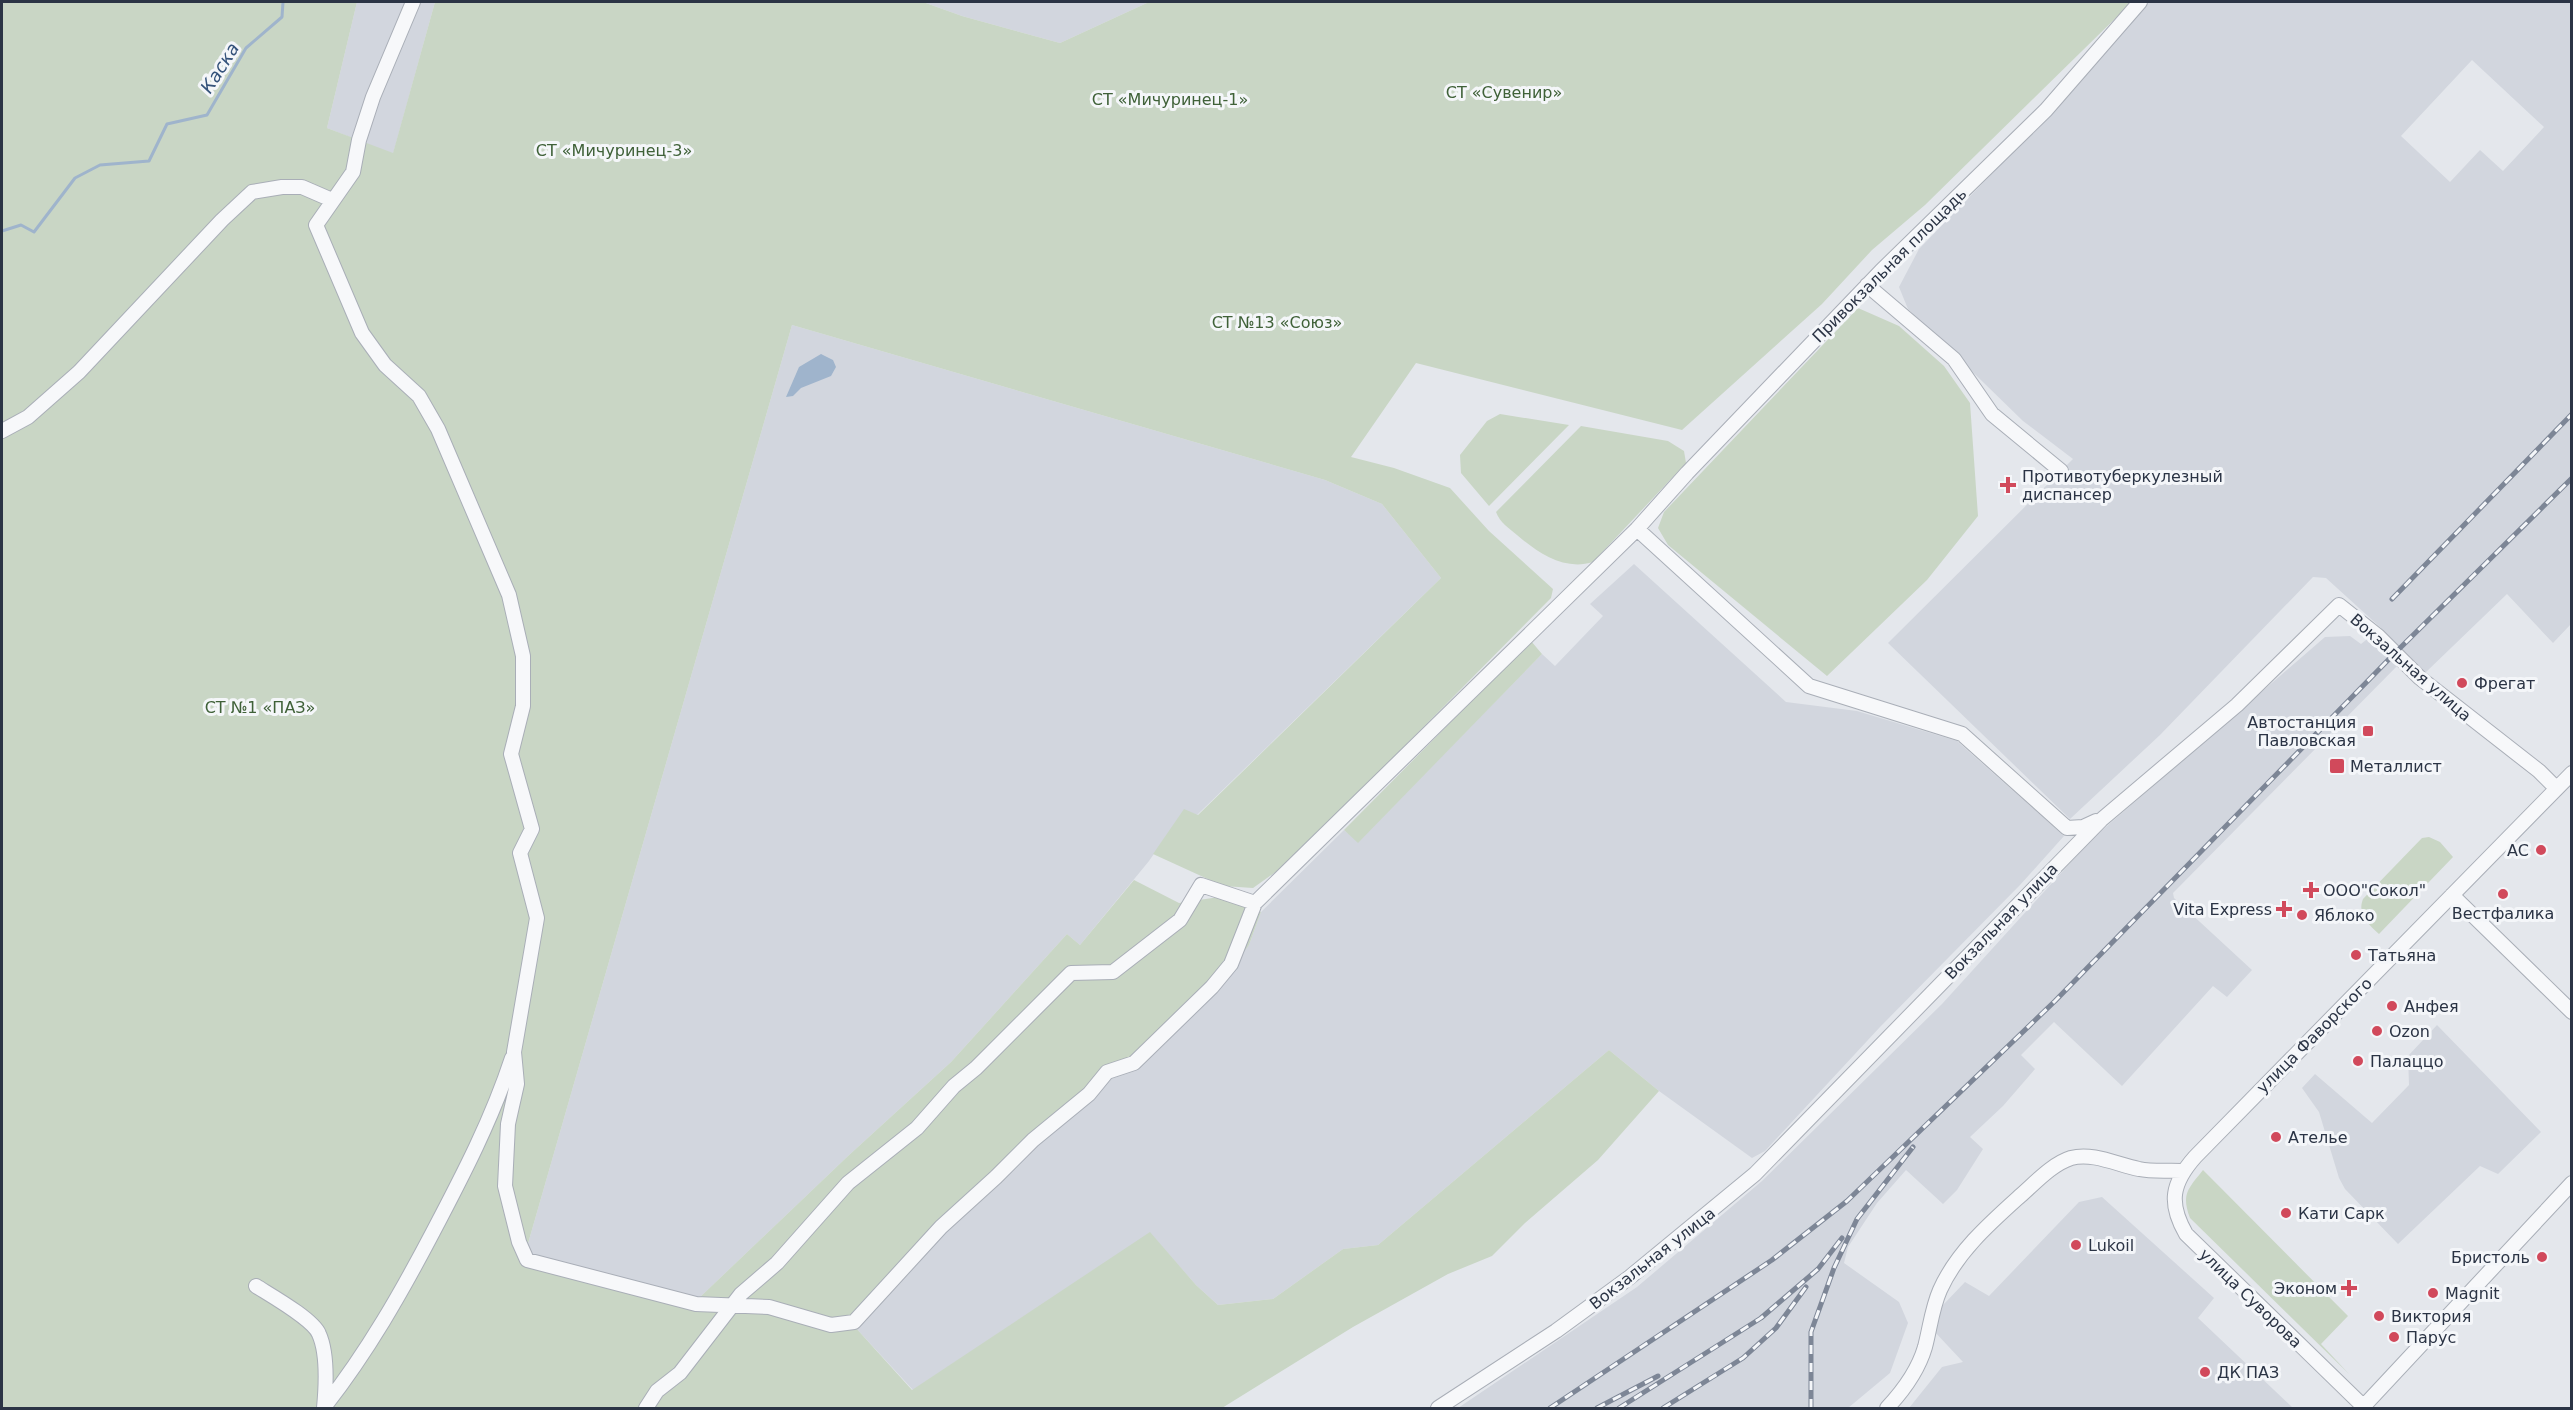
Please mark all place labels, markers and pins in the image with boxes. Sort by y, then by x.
place label: Противотуберкулезный диспансер [2022,467,2223,504]
marker: Противотуберкулезный диспансер [1999,476,2017,494]
place label: Фрегат [2474,674,2535,693]
marker: Фрегат [2455,676,2469,690]
place label: Автостанция Павловская [2247,713,2356,750]
marker: Автостанция Павловская [2361,724,2375,738]
marker: Металлист [2328,757,2346,775]
place label: Металлист [2350,757,2442,776]
place label: АС [2507,841,2529,860]
marker: АС [2534,843,2548,857]
place label: ООО"Сокол" [2323,881,2426,900]
marker: ООО"Сокол" [2304,883,2318,897]
marker: Вестфалика [2496,887,2510,901]
place label: Vita Express [2173,900,2272,919]
marker: Vita Express [2277,902,2291,916]
place label: Вестфалика [2452,904,2554,923]
place label: Яблоко [2314,906,2374,925]
marker: Яблоко [2295,908,2309,922]
place label: Татьяна [2367,946,2436,965]
marker: Татьяна [2349,948,2363,962]
place label: Анфея [2404,997,2459,1016]
marker: Анфея [2385,999,2399,1013]
place label: Ozon [2389,1022,2430,1041]
marker: Ozon [2370,1024,2384,1038]
place label: Палаццо [2370,1052,2443,1071]
marker: Палаццо [2351,1054,2365,1068]
place label: Ателье [2288,1128,2348,1147]
marker: Ателье [2269,1130,2283,1144]
place label: Кати Сарк [2298,1204,2385,1223]
marker: Кати Сарк [2279,1206,2293,1220]
place label: Lukoil [2088,1236,2134,1255]
marker: Lukoil [2069,1238,2083,1252]
place label: Бристоль [2451,1248,2530,1267]
marker: Бристоль [2535,1250,2549,1264]
place label: Эконом [2274,1279,2337,1298]
marker: Эконом [2342,1281,2356,1295]
place label: Magnit [2445,1284,2500,1303]
marker: Magnit [2426,1286,2440,1300]
place label: Виктория [2391,1307,2471,1326]
marker: Виктория [2372,1309,2386,1323]
place label: Парус [2406,1328,2456,1347]
marker: Парус [2387,1330,2401,1344]
place label: ДК ПАЗ [2217,1363,2279,1382]
marker: ДК ПАЗ [2198,1365,2212,1379]

